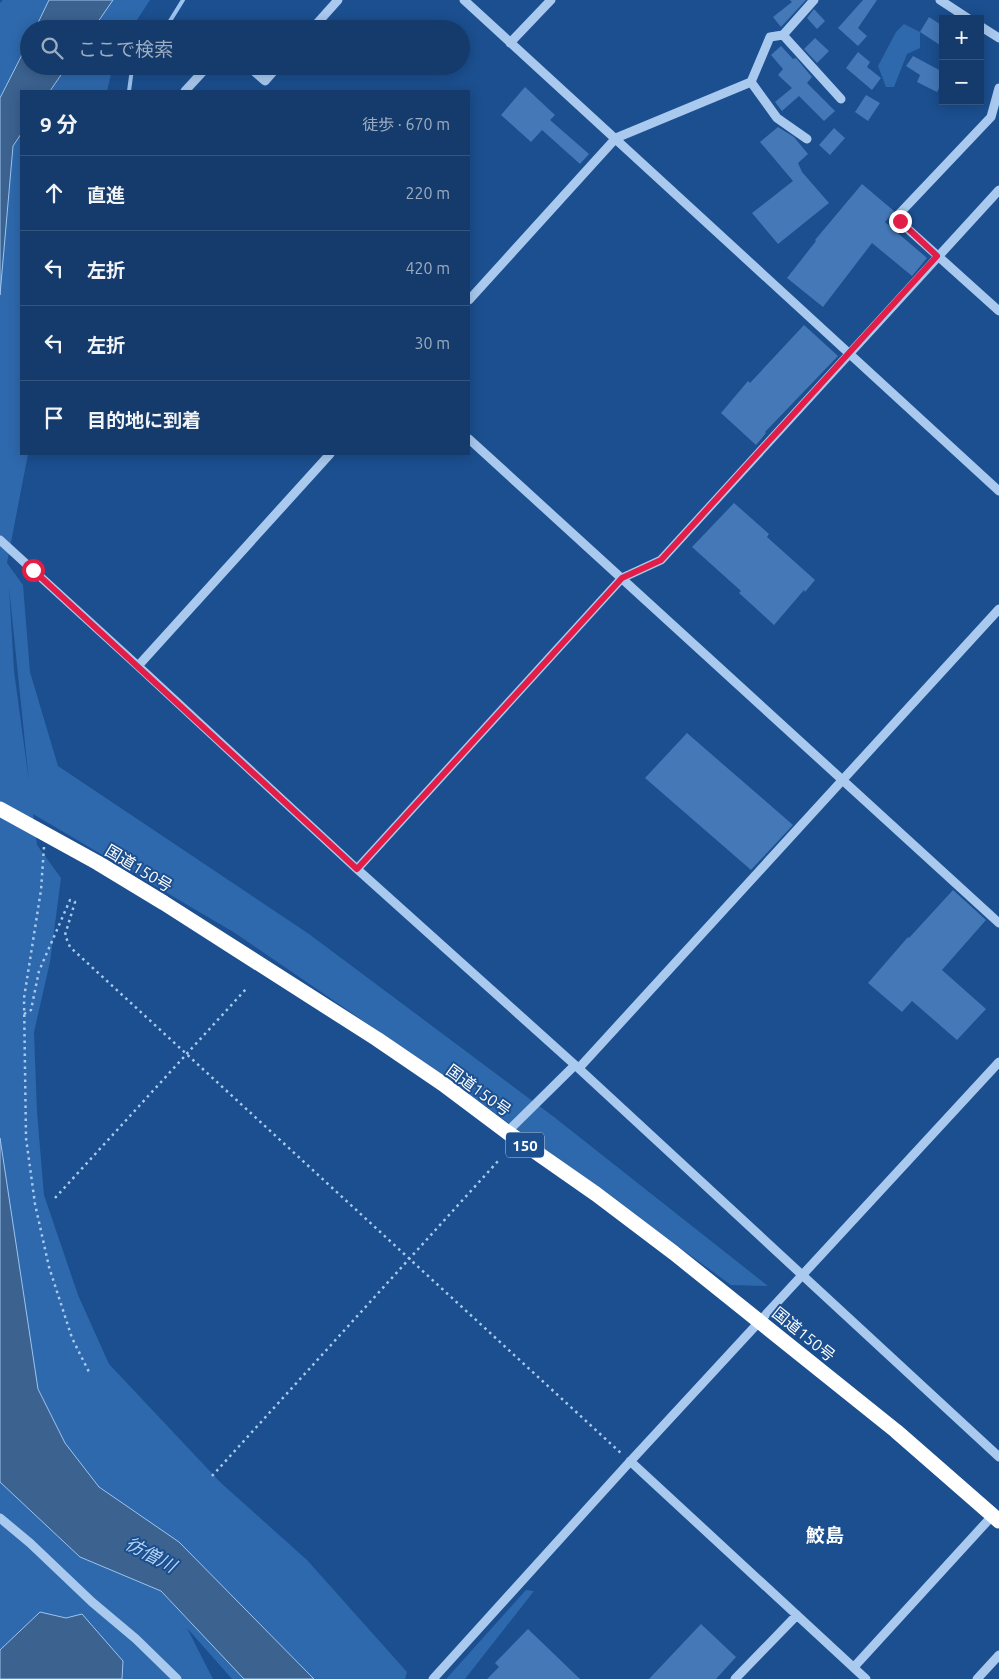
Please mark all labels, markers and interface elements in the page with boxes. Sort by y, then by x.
map controls [939,15,984,105]
button: + [939,15,984,60]
search box [20,20,470,75]
icon: search [38,34,66,62]
text: ここで検索 [78,38,173,60]
button: − [939,60,984,105]
text: 9 分 [40,112,78,136]
text: 徒歩 · 670 m [362,115,450,133]
icon: ahead [40,179,68,207]
text: 直進 [87,184,125,206]
text: 220 m [405,184,450,202]
route end [889,210,912,233]
icon: left [40,254,68,282]
text: 左折 [87,259,125,281]
text: 420 m [405,259,450,277]
icon: left [40,329,68,357]
text: 左折 [87,334,125,356]
text: 30 m [414,334,450,352]
icon: arrive [40,404,68,432]
text: 目的地に到着 [87,409,201,431]
route start [22,559,45,582]
street label: 国道150号 [102,841,176,895]
street label: 国道150号 [443,1061,515,1119]
road number: 150 [506,1132,544,1158]
street label: 国道150号 [769,1303,839,1365]
district label: 鮫島 [806,1524,844,1546]
water label: 彷僧川 [122,1532,181,1576]

